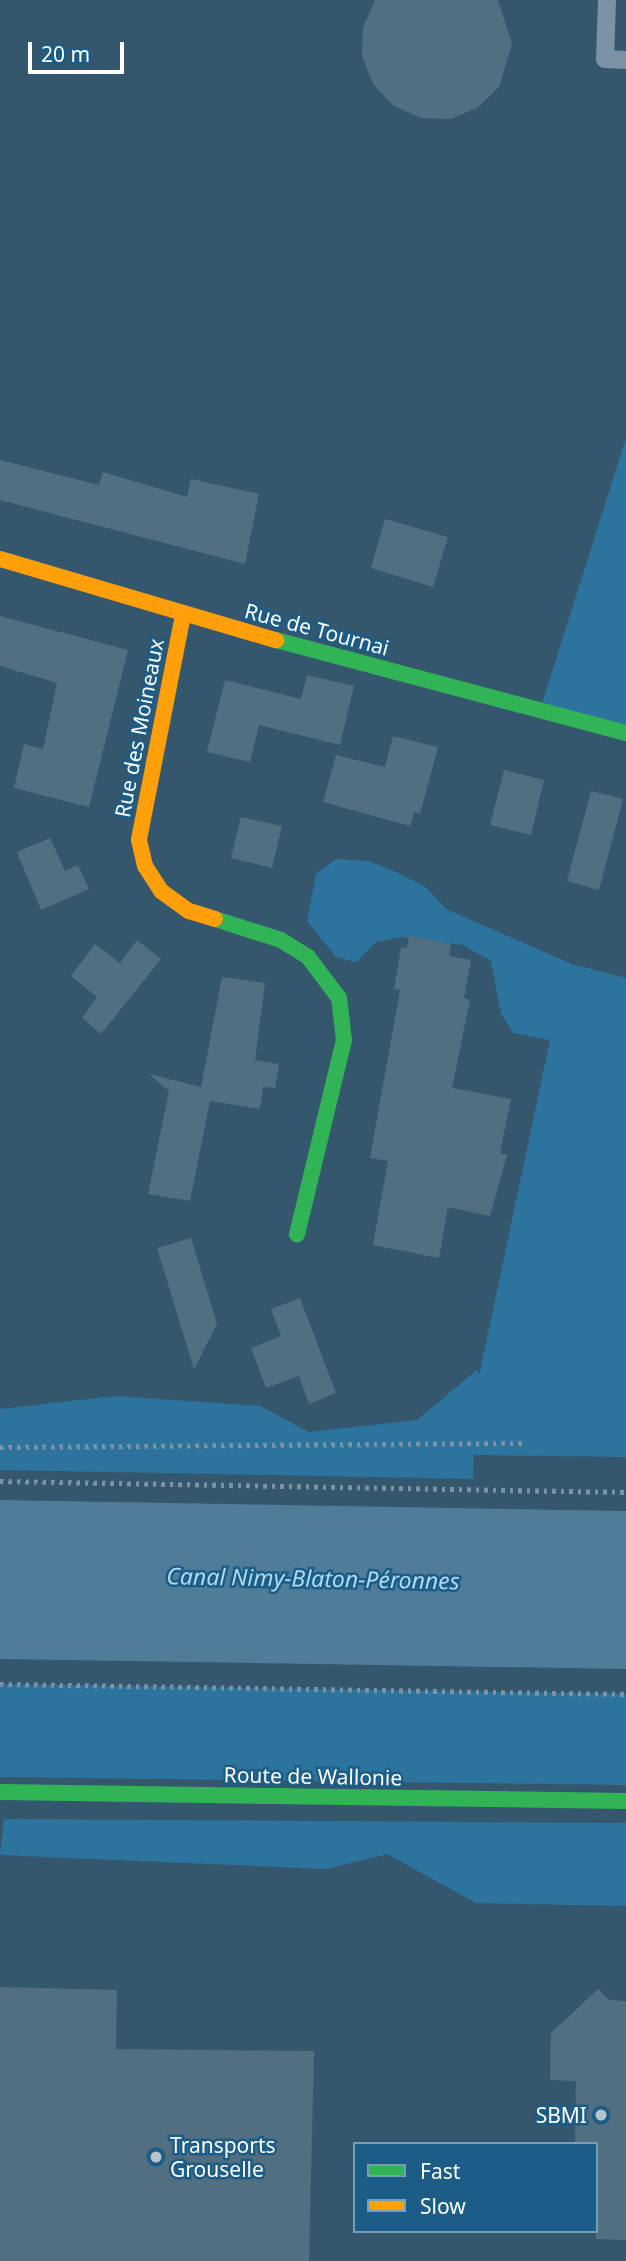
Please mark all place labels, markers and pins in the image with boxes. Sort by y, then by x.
place label: SBMI [536,2102,587,2128]
marker: SBMI [593,2107,609,2123]
place label: Transports Grouselle [170,2132,276,2182]
marker: Transports Grouselle [148,2149,164,2165]

